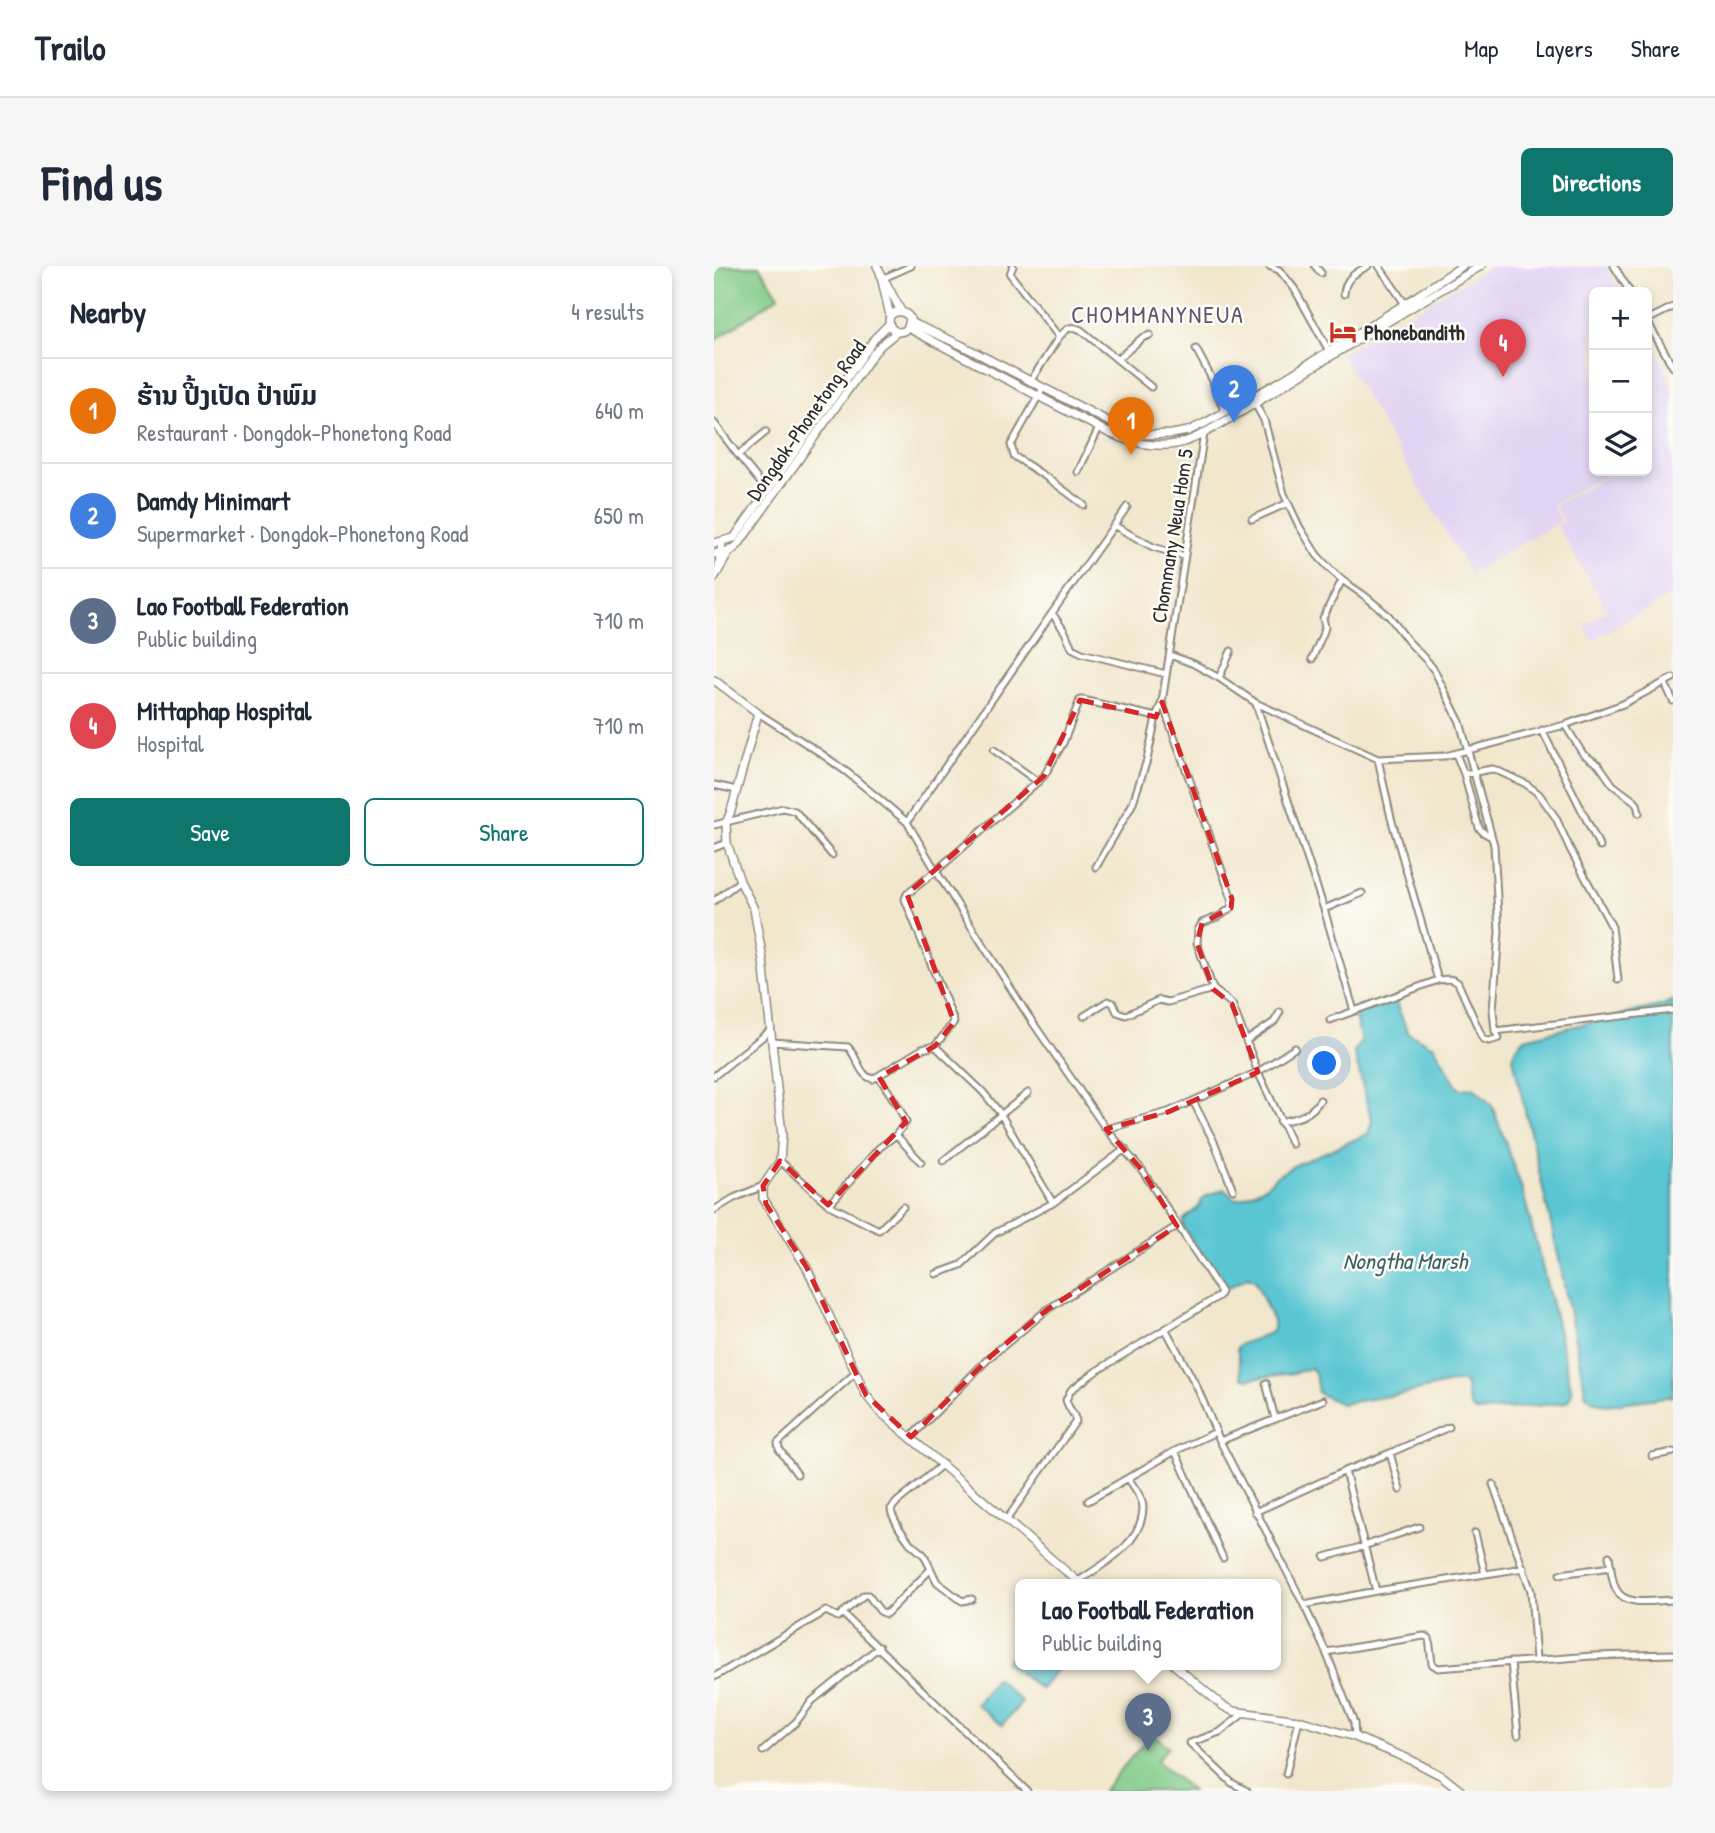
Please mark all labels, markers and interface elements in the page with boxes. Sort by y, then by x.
text: Trailo [35,26,106,70]
text: Map [1464,32,1498,64]
text: Layers [1536,32,1593,64]
text: Share [1631,32,1680,64]
button: Directions [1521,148,1673,216]
text: Find us [42,149,162,215]
map controls [1589,287,1652,476]
button: + [1589,287,1652,350]
text: Nearby [70,292,146,332]
text: 4 results [571,296,644,327]
district label: CHOMMANYNEUA [1071,298,1245,330]
hotel icon: Phonebandith [1328,317,1358,347]
place label: Phonebandith [1364,318,1465,347]
pin: 4 [1480,319,1526,377]
street label: Dongdok-Phonetong Road [740,334,872,506]
button: − [1589,350,1652,413]
pin: 2 [1211,365,1257,423]
text: ຮ້ານ ປີ້ງເປັດ ປ້າພົມ [137,378,317,413]
text: 1 [89,395,97,426]
text: 640 m [595,395,644,426]
pin: 1 [1108,397,1154,455]
button: layers [1589,413,1652,476]
text: Restaurant · Dongdok-Phonetong Road [137,417,451,448]
street label: Chommany Neua Hom 5 [1144,447,1200,625]
text: Damdy Minimart [137,483,290,518]
text: 2 [88,500,98,531]
text: 650 m [594,500,644,531]
text: Supermarket · Dongdok-Phonetong Road [137,518,468,549]
text: Lao Football Federation [137,588,349,623]
text: 3 [88,605,98,636]
text: 710 m [593,605,644,636]
text: Public building [137,623,257,654]
text: Mittaphap Hospital [137,693,311,728]
text: 4 [89,710,97,741]
text: 710 m [593,710,644,741]
text: Hospital [137,728,204,759]
button: Save [70,798,350,866]
button: Share [364,798,644,866]
your location [1307,1046,1341,1080]
water label: Nongtha Marsh [1343,1245,1468,1277]
popup [1015,1579,1281,1670]
text: Lao Football Federation [1042,1592,1254,1627]
text: Public building [1042,1627,1162,1658]
pin: 3 [1125,1693,1171,1751]

